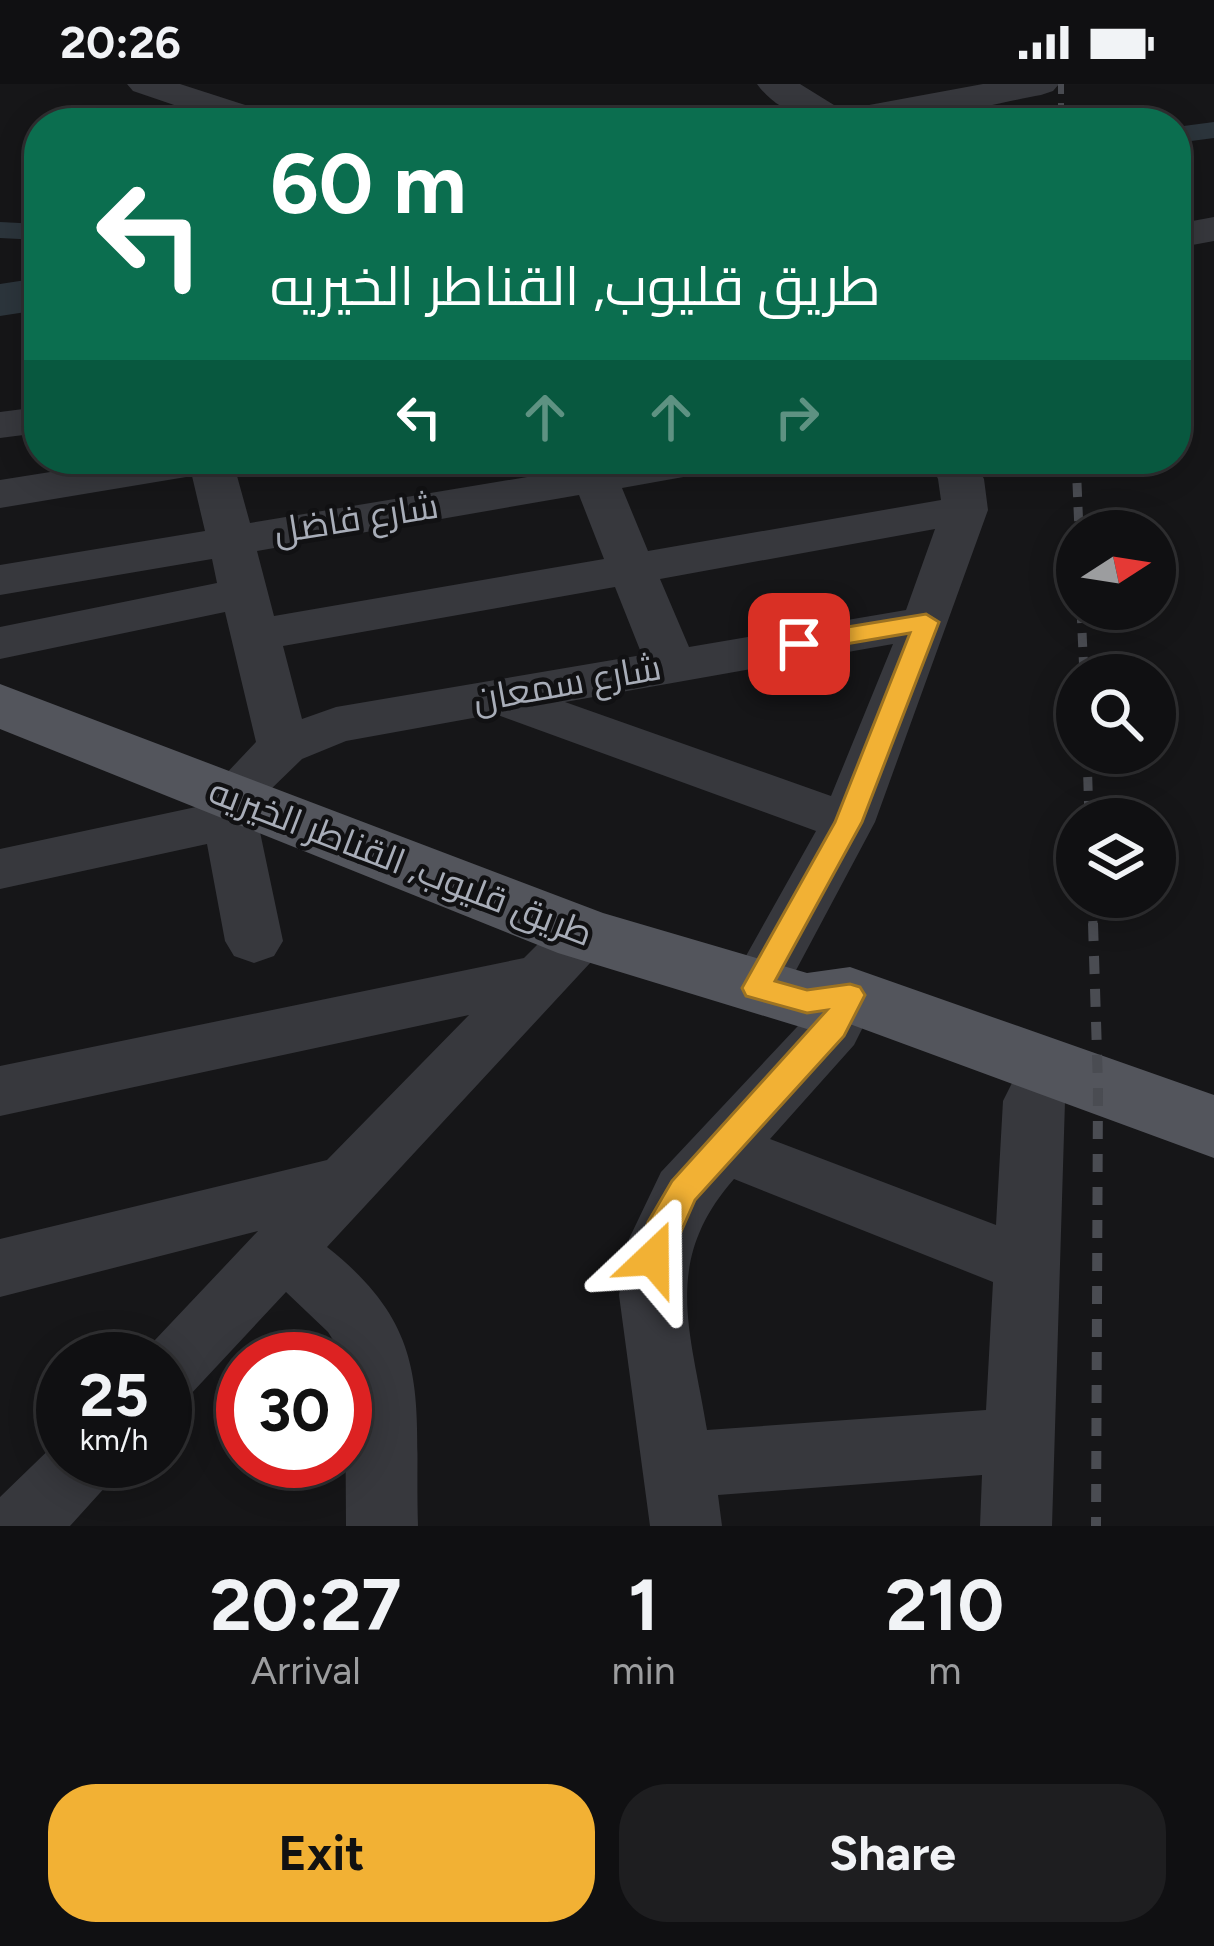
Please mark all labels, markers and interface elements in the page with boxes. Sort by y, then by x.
text: 20:26 [60,15,181,69]
text: 60 m [270,133,466,234]
icon: left [72,156,228,312]
text: طريق قليوب, القناطر الخيريه [270,254,881,319]
icon: left [386,384,452,450]
icon: ahead [512,384,578,450]
icon: ahead [638,384,704,450]
icon: right [764,384,830,450]
street label: شارع فاضل [271,484,442,555]
north arrow [1056,510,1176,630]
map controls [1056,510,1176,918]
pin [748,593,850,695]
icon: arrive [766,611,832,677]
street label: شارع سمعان [470,645,665,724]
button: search [1056,654,1176,774]
street label: طريق قليوب, القناطر الخيريه [203,769,599,956]
button: layers [1056,798,1176,918]
position arrow [590,1195,716,1321]
speed limit sign: 30 [216,1332,372,1488]
text: 25 [79,1359,149,1431]
text: km/h [80,1421,148,1458]
text: 20:27 [210,1562,402,1648]
text: 1 [628,1562,659,1648]
text: 210 [885,1562,1004,1648]
text: Arrival [251,1647,361,1694]
text: min [612,1647,676,1694]
text: m [928,1647,961,1694]
button: Exit [48,1784,595,1922]
button: Share [619,1784,1166,1922]

